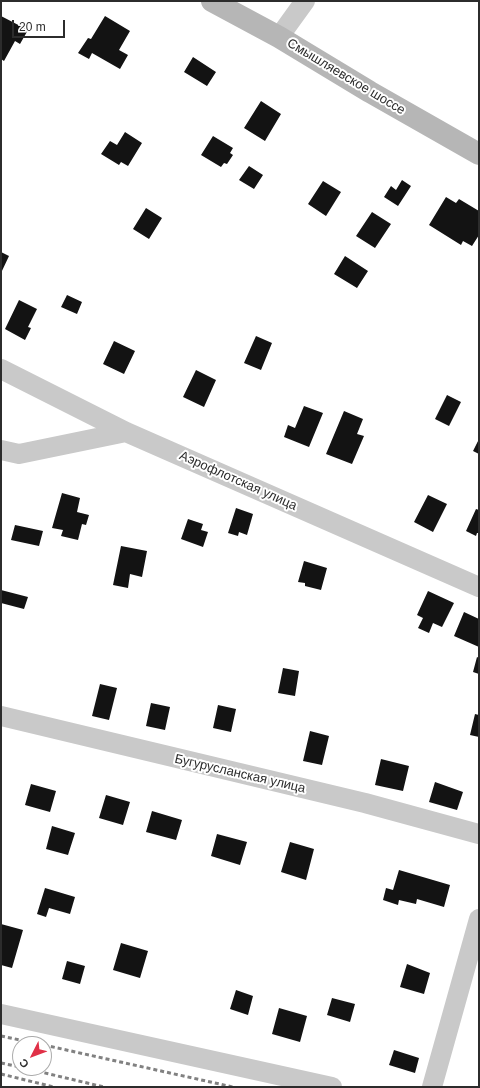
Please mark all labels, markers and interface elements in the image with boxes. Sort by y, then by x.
scale bar [14,12,67,38]
text: 20 m [19,20,46,34]
street label: Смышляевское шоссе [284,36,408,118]
street label: Аэрофлотская улица [177,448,299,514]
street label: Бугурусланская улица [173,751,307,797]
north arrow [12,1036,52,1076]
text: С [17,1056,31,1070]

